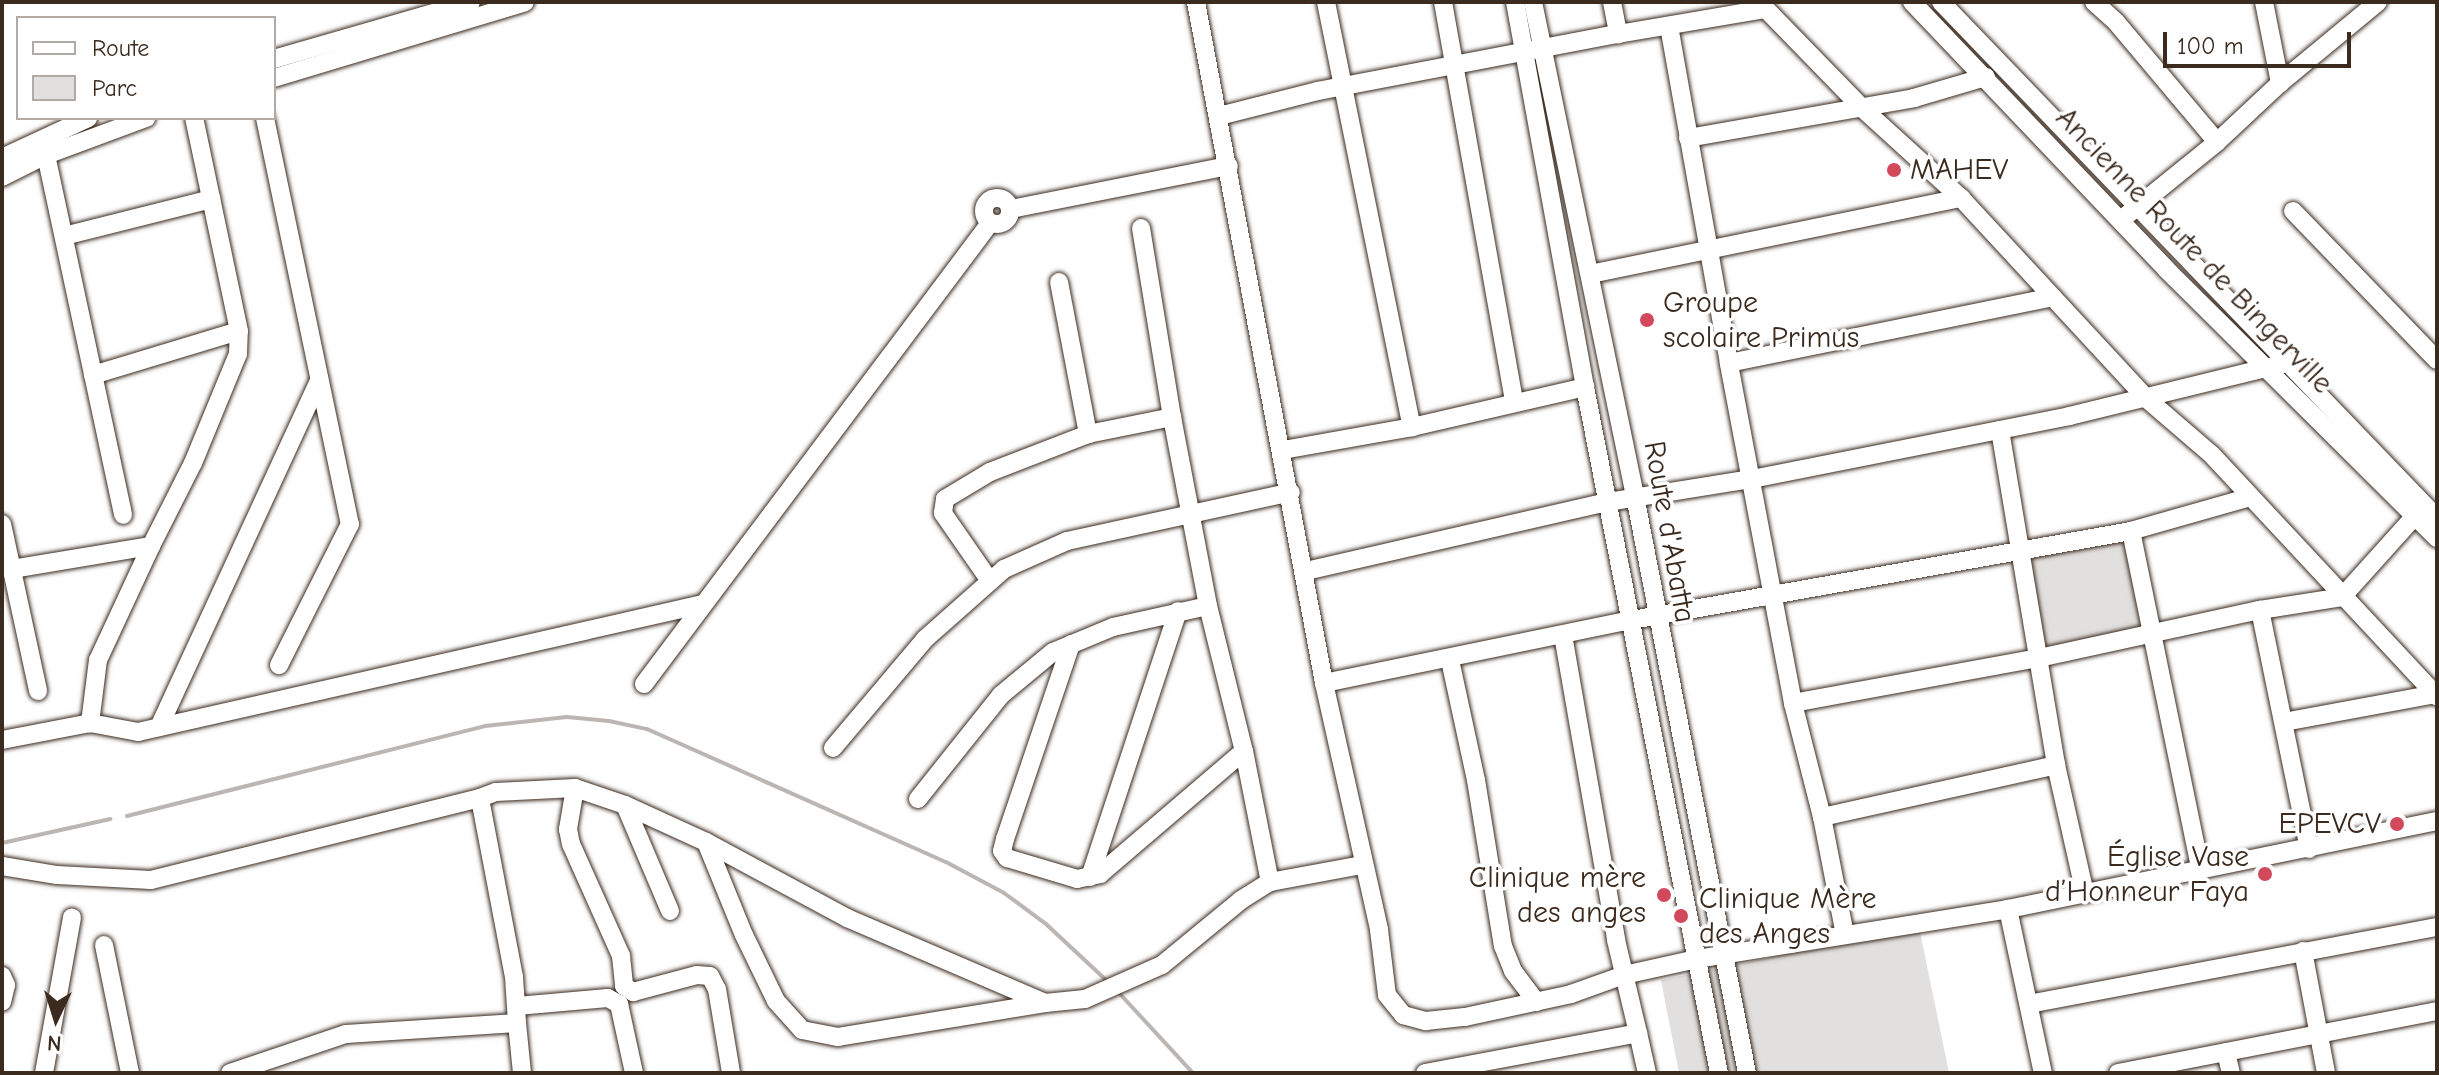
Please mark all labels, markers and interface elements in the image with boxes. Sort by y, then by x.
legend [16,16,276,120]
scale bar [2167,16,2355,66]
text: 100 m [2177,32,2244,60]
text: Route [92,34,149,62]
text: Parc [92,74,137,102]
street label: Ancienne Route de Bingerville [2048,101,2340,401]
place label: MAHEV [1910,152,2008,188]
marker: MAHEV [1885,161,1903,179]
place label: Groupe scolaire Primus [1663,285,1859,356]
marker: Groupe scolaire Primus [1638,311,1656,329]
street label: Route d'Abatta [1635,438,1703,626]
place label: EPEVCV [2279,806,2381,842]
marker: EPEVCV [2388,815,2406,833]
place label: Église Vase d’Honneur Faya [2045,839,2249,910]
place label: Clinique mère des anges [1469,860,1646,930]
marker: Église Vase d’Honneur Faya [2256,865,2274,883]
place label: Clinique Mère des Anges [1699,881,1877,952]
marker: Clinique mère des anges [1653,884,1675,906]
marker: Clinique Mère des Anges [1670,905,1692,927]
north arrow [16,979,96,1059]
text: N [46,1029,62,1056]

